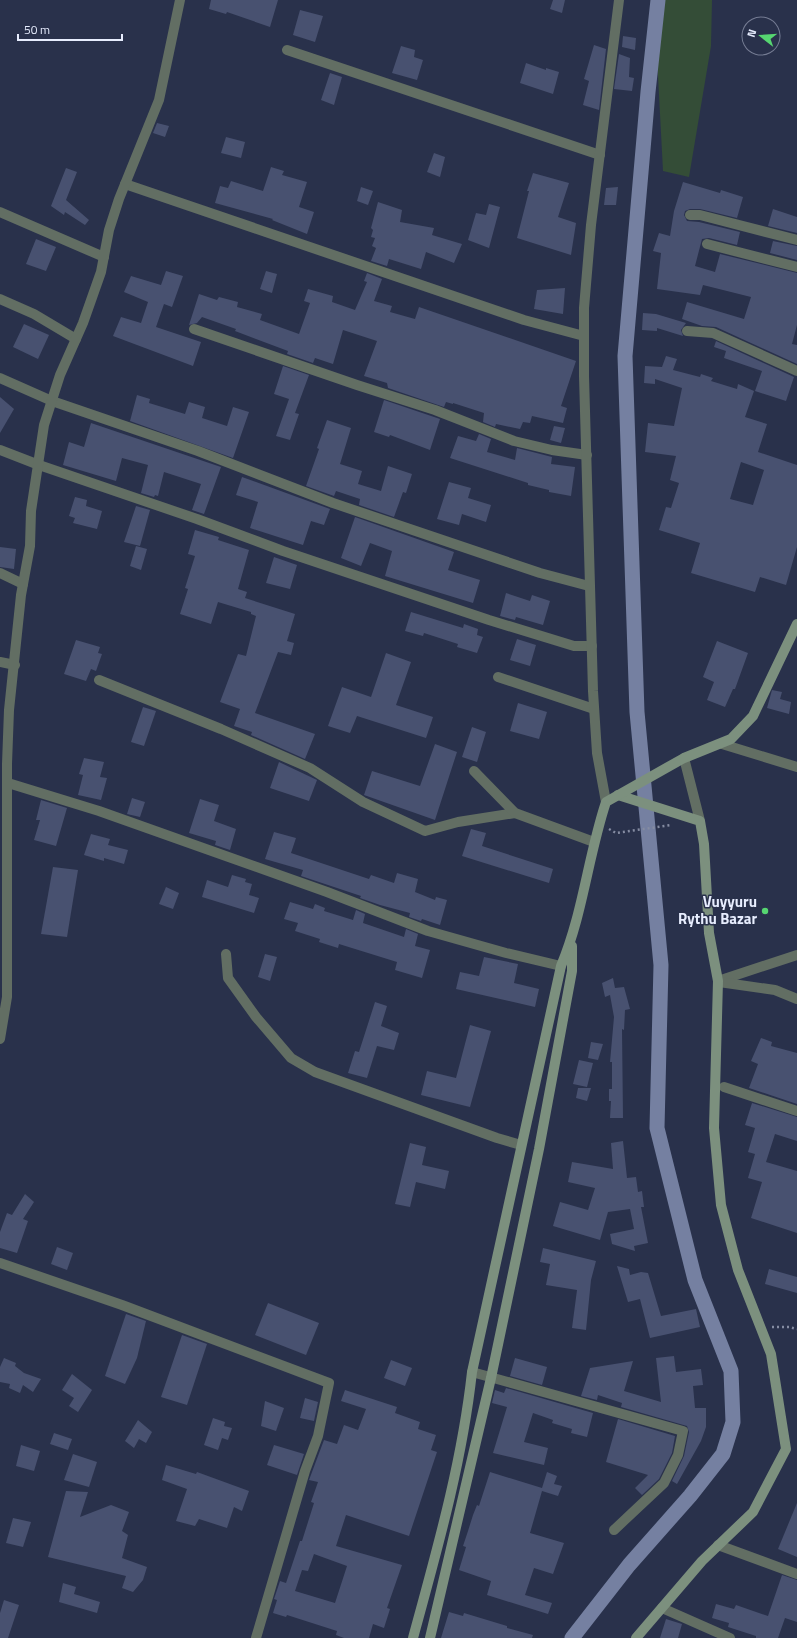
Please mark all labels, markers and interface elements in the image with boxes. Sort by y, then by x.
scale bar [18,16,122,42]
north arrow [741,16,781,56]
text: 50 m [24,20,50,39]
text: N [743,27,760,39]
place label: Vuyyuru Rythu Bazar [678,890,757,930]
marker: Vuyyuru Rythu Bazar [760,906,770,916]

